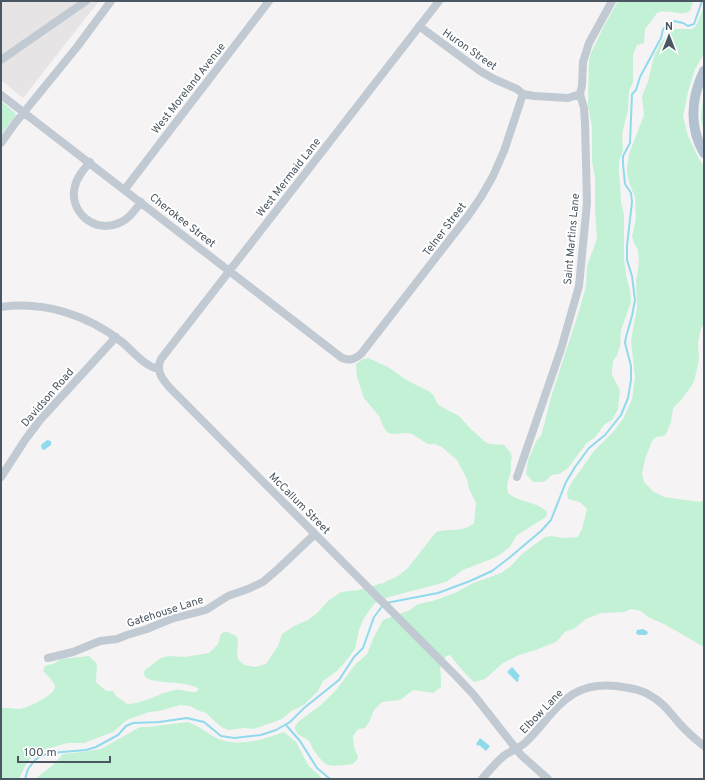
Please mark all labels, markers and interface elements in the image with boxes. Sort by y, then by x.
north arrow [649,16,689,56]
text: N [665,20,673,34]
street label: Huron Street [440,26,499,74]
street label: West Moreland Avenue [149,40,229,137]
street label: West Mermaid Lane [253,135,324,220]
street label: Cherokee Street [147,191,218,251]
street label: Saint Martins Lane [561,193,583,285]
street label: Telner Street [420,200,470,259]
street label: Davidson Road [19,365,77,430]
street label: McCallum Street [266,470,333,537]
street label: Gatehouse Lane [125,593,205,631]
street label: Elbow Lane [517,686,566,737]
scale bar [18,738,110,764]
text: 100 m [24,745,57,761]

